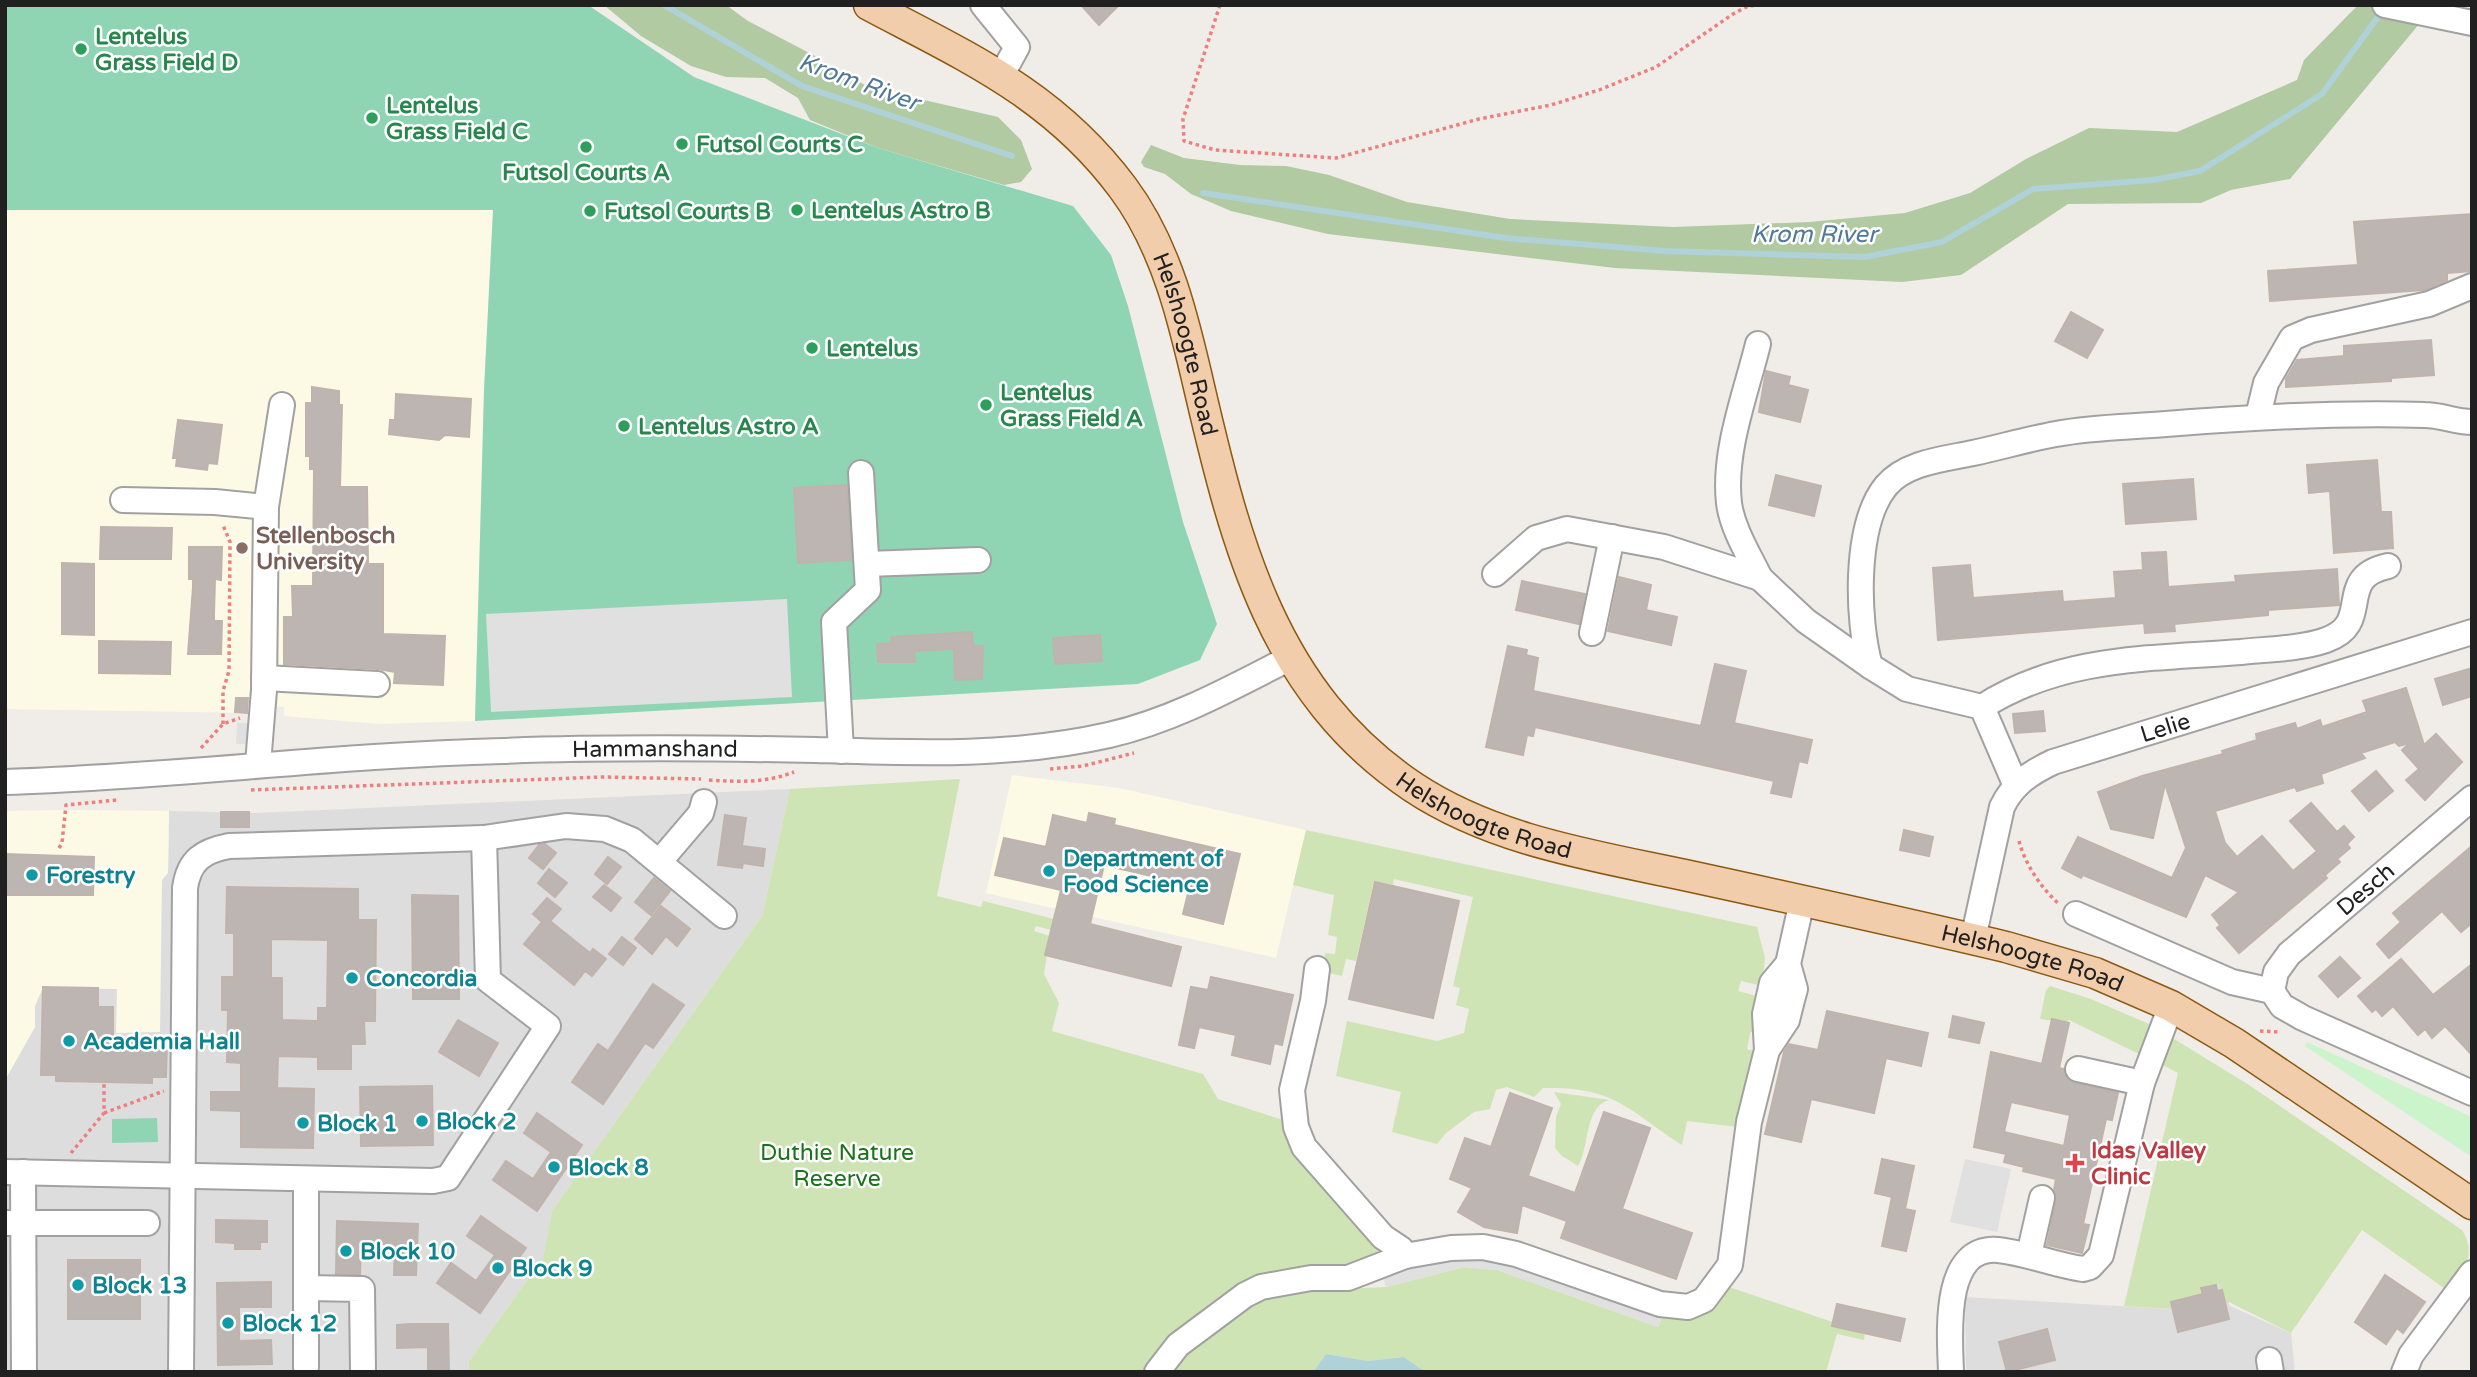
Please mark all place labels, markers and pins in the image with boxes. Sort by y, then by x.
place label: Lentelus Grass Field D [95,23,238,77]
marker: Lentelus Grass Field D [73,41,89,57]
place label: Lentelus Grass Field C [386,92,528,146]
marker: Lentelus Grass Field C [364,110,380,126]
place label: Futsol Courts C [696,131,863,159]
marker: Futsol Courts C [674,136,690,152]
marker: Futsol Courts A [578,139,594,155]
place label: Futsol Courts A [502,159,670,187]
place label: Lentelus Astro B [811,197,991,225]
place label: Futsol Courts B [604,198,771,226]
marker: Lentelus Astro B [789,202,805,218]
marker: Futsol Courts B [582,203,598,219]
place label: Lentelus [826,335,918,363]
marker: Lentelus [804,340,820,356]
place label: Lentelus Grass Field A [1000,379,1143,433]
marker: Lentelus Grass Field A [978,397,994,413]
place label: Lentelus Astro A [638,413,819,441]
marker: Lentelus Astro A [616,418,632,434]
place label: Stellenbosch University [256,522,396,576]
marker: Stellenbosch University [234,540,250,556]
place label: Department of Food Science [1063,845,1224,899]
place label: Forestry [46,862,136,890]
marker: Department of Food Science [1041,863,1057,879]
marker: Forestry [24,867,40,883]
place label: Concordia [366,965,477,993]
marker: Concordia [344,970,360,986]
place label: Academia Hall [83,1028,240,1056]
marker: Academia Hall [61,1033,77,1049]
place label: Block 2 [436,1108,517,1136]
place label: Block 1 [317,1110,398,1138]
marker: Block 2 [414,1113,430,1129]
marker: Block 1 [295,1115,311,1131]
place label: Idas Valley Clinic [2091,1137,2207,1191]
marker: Idas Valley Clinic [2065,1153,2085,1173]
place label: Block 8 [568,1154,649,1182]
marker: Block 8 [546,1159,562,1175]
place label: Block 10 [360,1238,455,1266]
marker: Block 10 [338,1243,354,1259]
place label: Block 9 [512,1255,593,1283]
marker: Block 9 [490,1260,506,1276]
place label: Block 13 [92,1272,187,1300]
marker: Block 13 [70,1277,86,1293]
place label: Block 12 [242,1310,337,1338]
marker: Block 12 [220,1315,236,1331]

